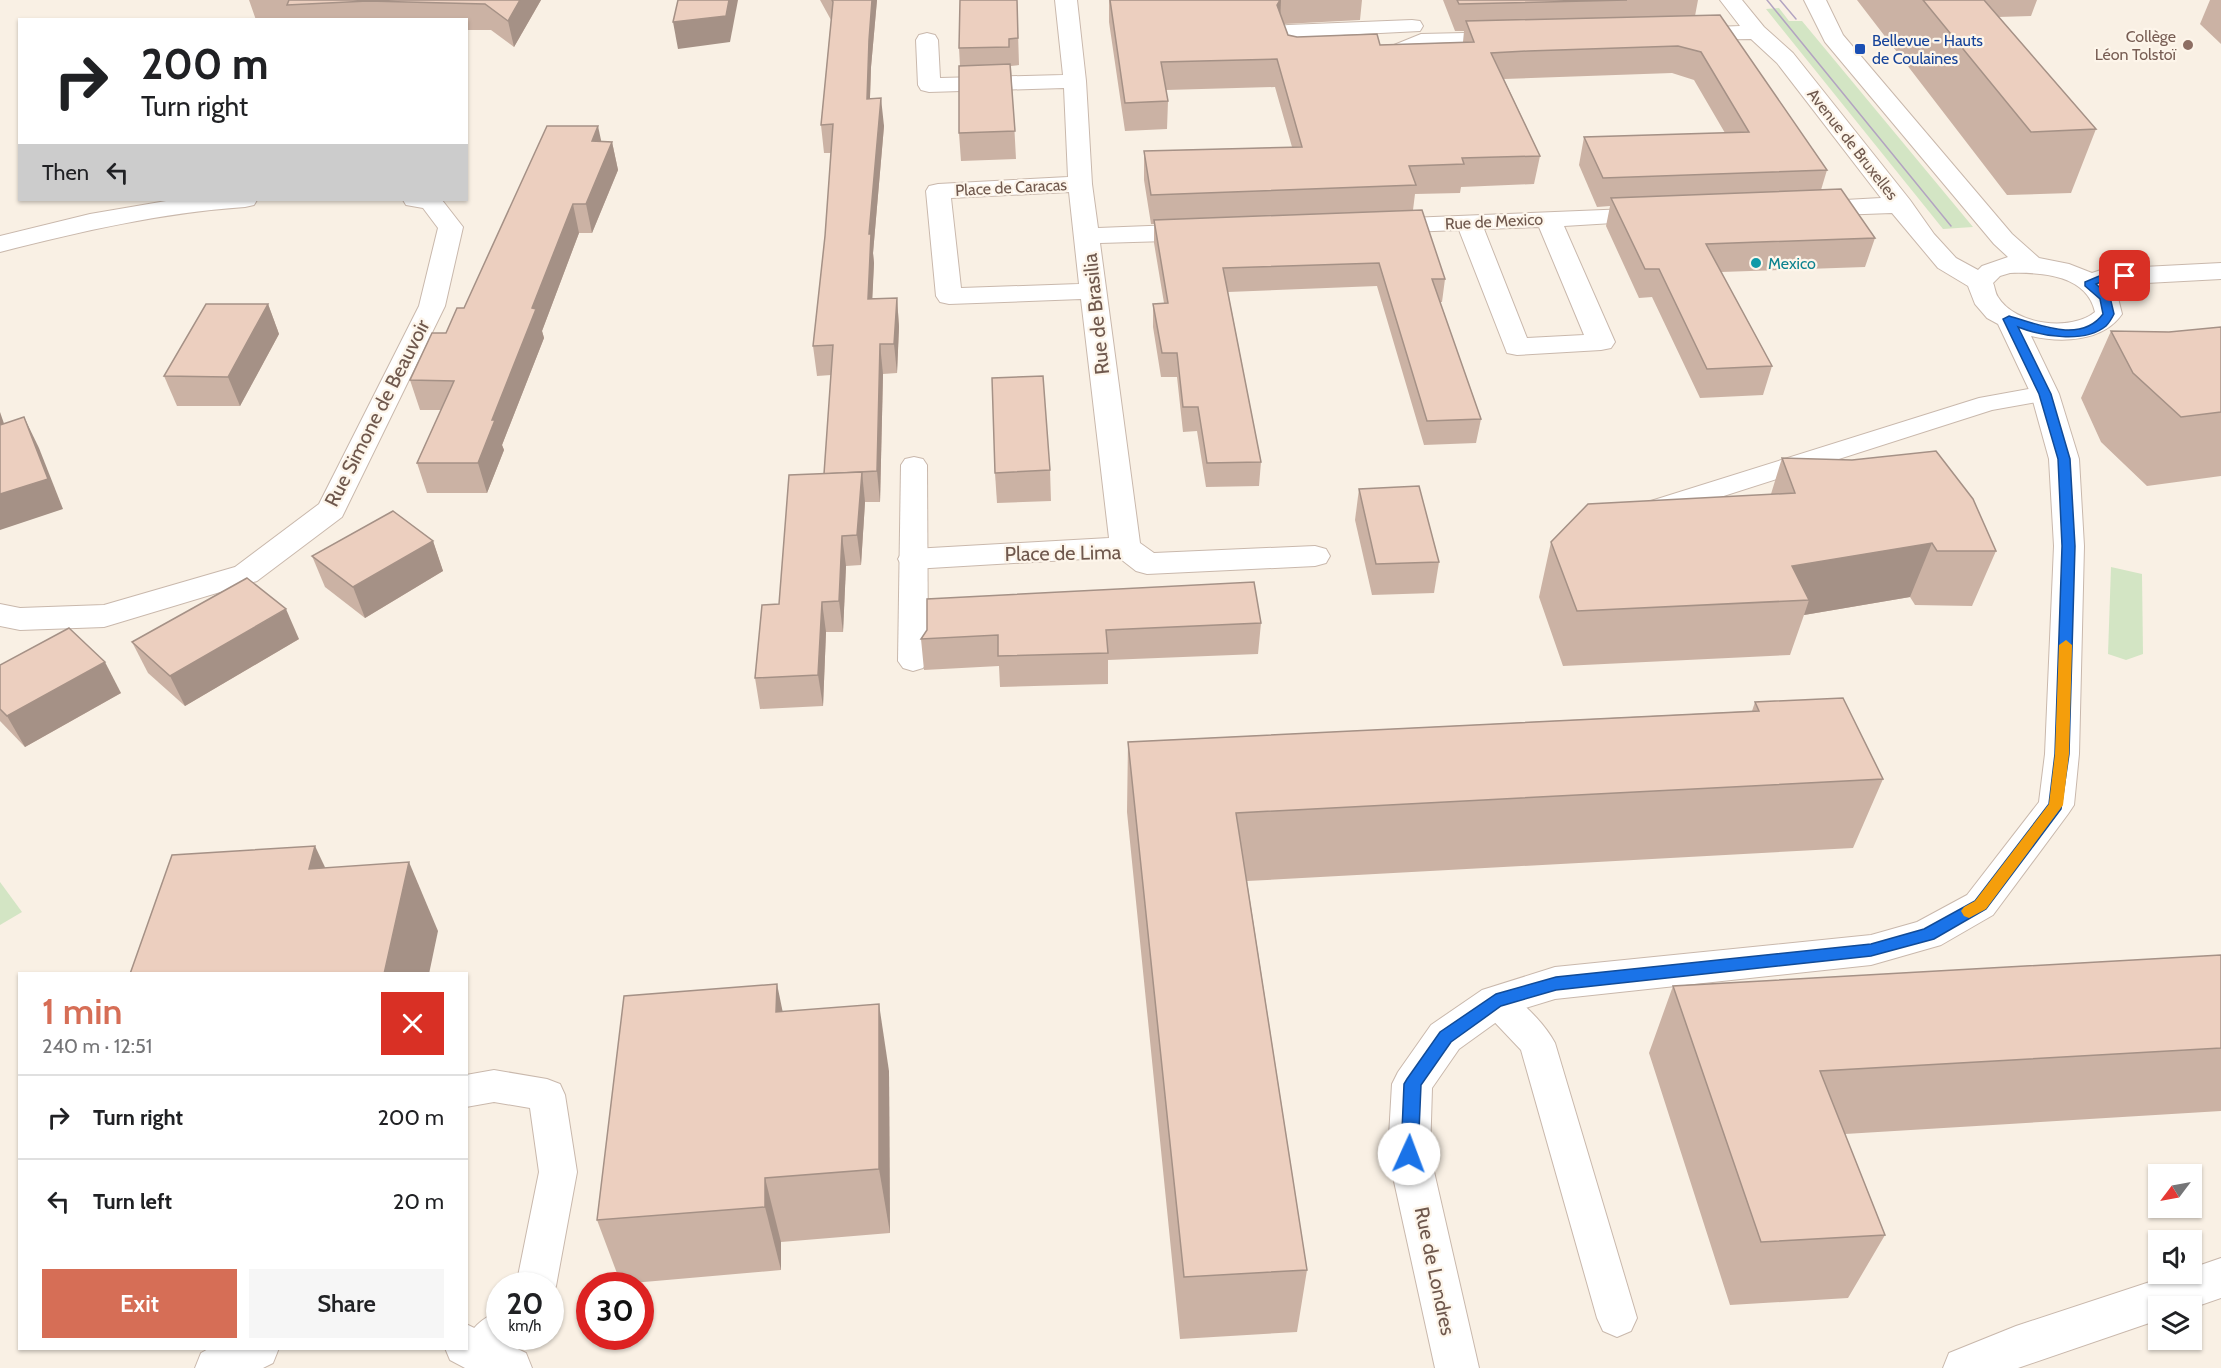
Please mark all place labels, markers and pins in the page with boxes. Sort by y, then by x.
place label: Collège Léon Tolstoï [2095,27,2177,64]
place label: Bellevue - Hauts de Coulaines [1872,31,1983,68]
marker: Collège Léon Tolstoï [2181,38,2195,52]
marker: Bellevue - Hauts de Coulaines [1853,42,1867,56]
pin [2099,250,2150,301]
place label: Mexico [1768,254,1816,273]
marker: Mexico [1749,256,1763,270]

